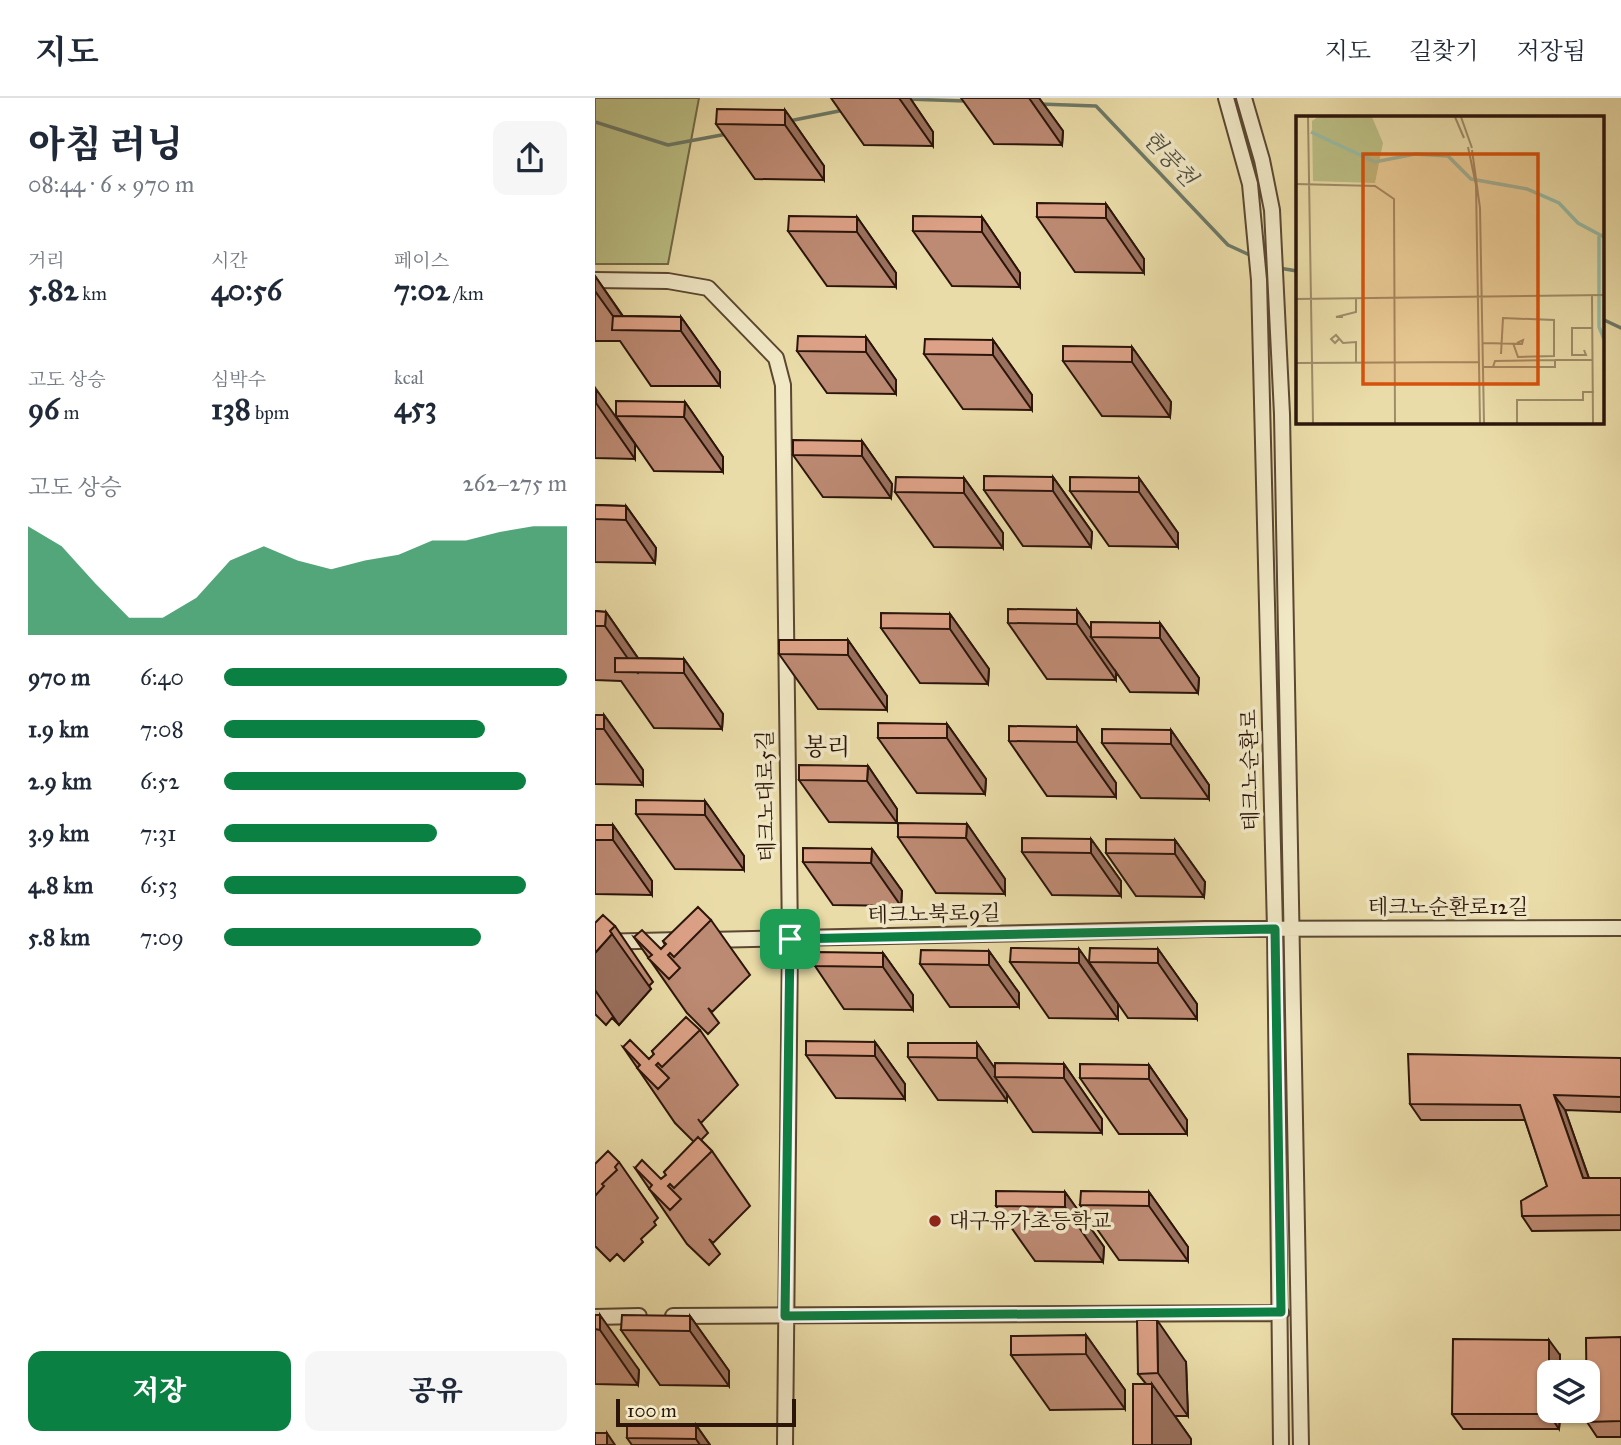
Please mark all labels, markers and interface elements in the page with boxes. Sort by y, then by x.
text: 지도 [35,32,99,72]
text: 지도 [1325,36,1371,66]
text: 길찾기 [1409,36,1478,66]
text: 저장됨 [1516,36,1586,66]
inset map [1296,116,1604,424]
text: 아침 러닝 [28,121,183,167]
button: share [493,121,567,195]
water label: 현풍천 [1137,124,1204,193]
text: 08:44 · 6 × 970 m [28,170,194,198]
text: 거리 [28,249,65,272]
text: 시간 [211,249,248,272]
text: 페이스 [394,249,449,272]
text: 5.82 [28,272,78,308]
text: 40:56 [211,272,282,308]
text: 7:02 [394,272,450,308]
text: km [78,282,107,305]
text: /km [450,282,484,305]
text: kcal [394,366,424,389]
text: 고도 상승 [28,368,106,391]
text: 심박수 [211,368,266,391]
text: 453 [394,389,437,425]
text: 96 [28,391,60,427]
text: 138 [211,391,251,427]
text: m [60,401,80,424]
text: bpm [251,401,290,424]
text: 262–275 m [463,469,567,497]
text: 고도 상승 [28,473,122,501]
text: 970 m [28,663,90,691]
text: 6:40 [140,663,184,691]
street label: 테크노순환로 [1236,709,1264,831]
text: 1.9 km [28,715,89,743]
text: 7:08 [140,715,184,743]
street label: 테크노대로5길 [752,730,780,862]
district label: 봉리 [804,732,850,762]
text: 2.9 km [28,767,92,795]
text: 6:52 [140,767,180,795]
text: 3.9 km [28,819,89,847]
text: 7:31 [140,819,176,847]
text: 4.8 km [28,871,93,899]
text: 6:53 [140,871,177,899]
street label: 테크노순환로12길 [1368,894,1528,920]
street label: 테크노북로9길 [867,900,1001,928]
pin [760,909,820,969]
icon: arrive [771,920,809,958]
text: 5.8 km [28,923,90,951]
text: 7:09 [140,923,184,951]
place label: 대구유가초등학교 [949,1208,1111,1234]
marker: 대구유가초등학교 [927,1213,943,1229]
button: 저장 [28,1351,291,1431]
button: 공유 [305,1351,567,1431]
map controls [1537,1360,1600,1423]
button: layers [1537,1360,1600,1423]
scale bar [616,1396,796,1428]
text: 100 m [627,1399,677,1422]

